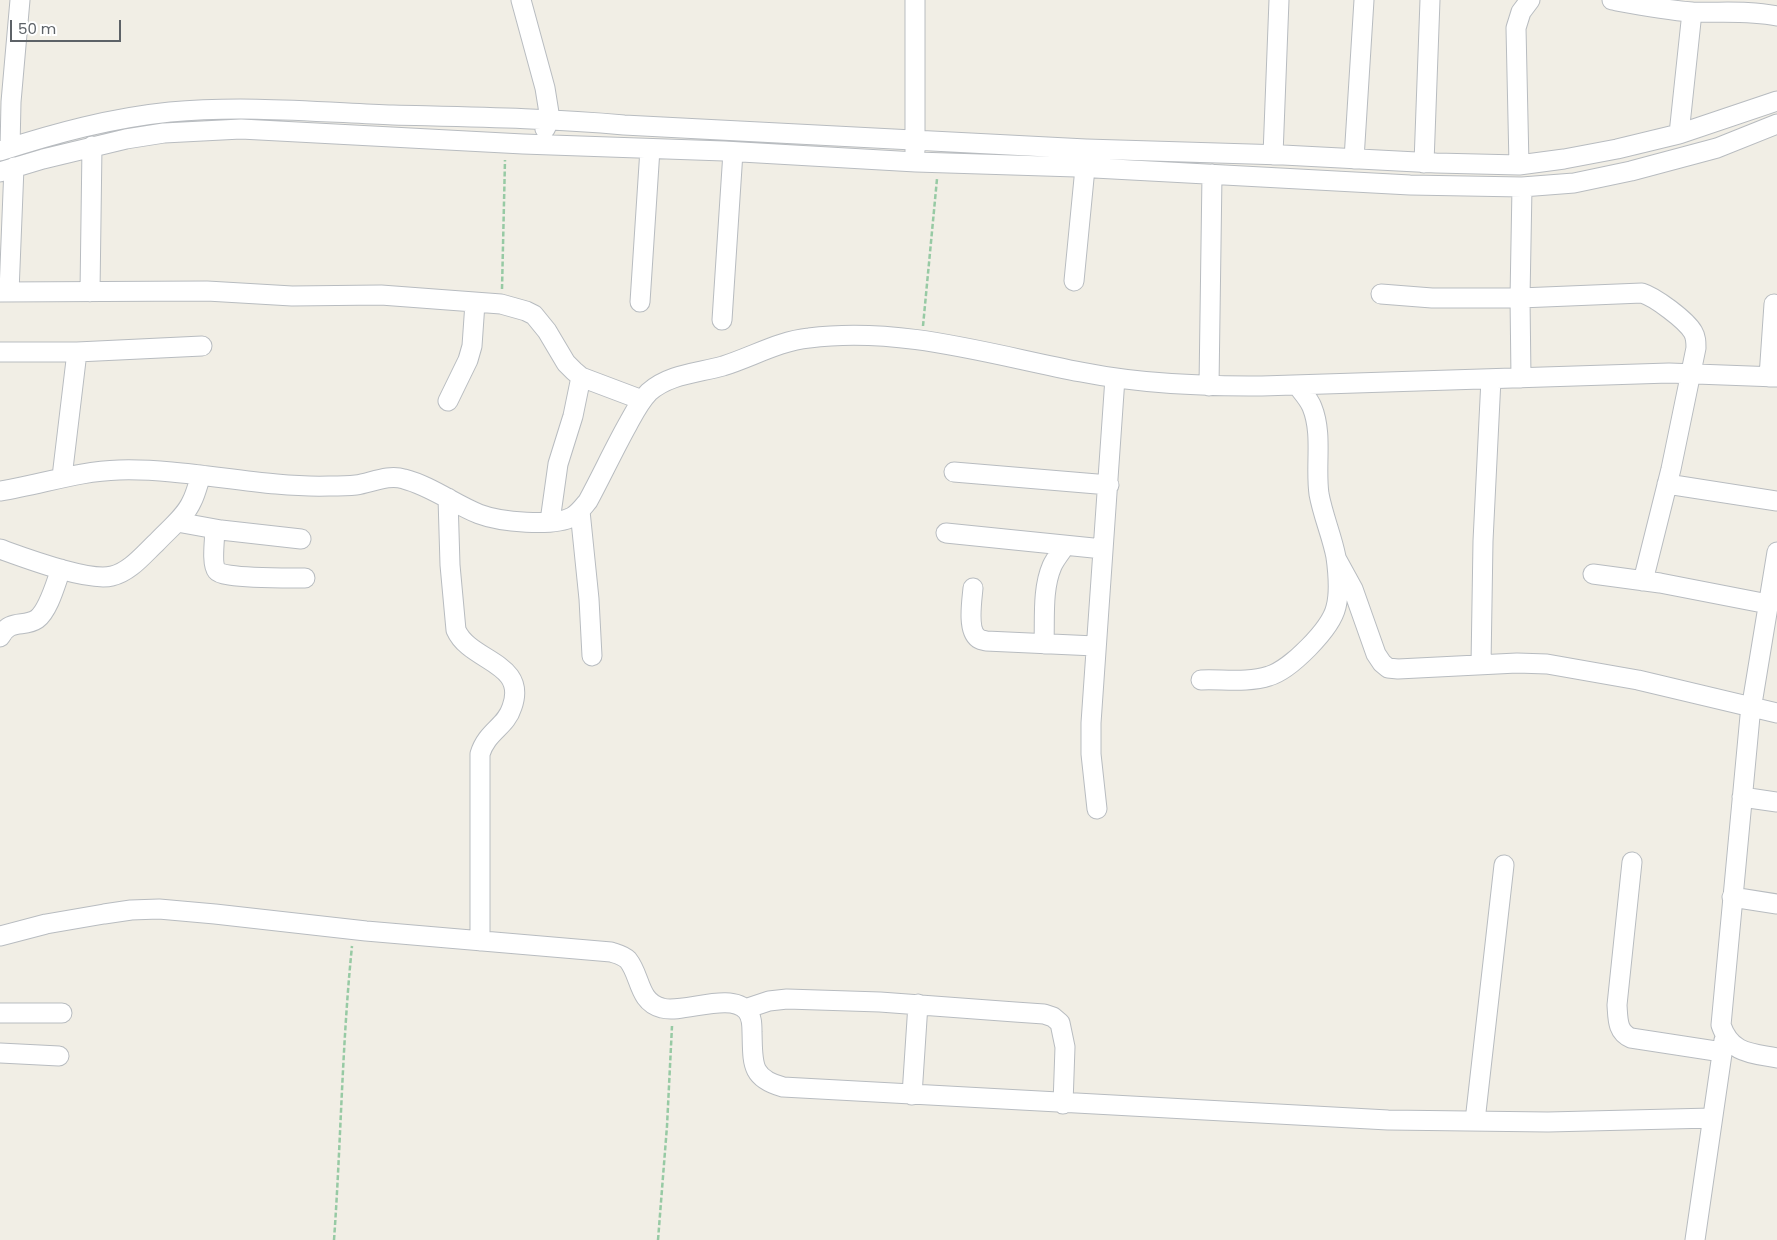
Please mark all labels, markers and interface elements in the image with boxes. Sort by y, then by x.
scale bar [12,10,124,42]
text: 50 m [18,18,56,39]

